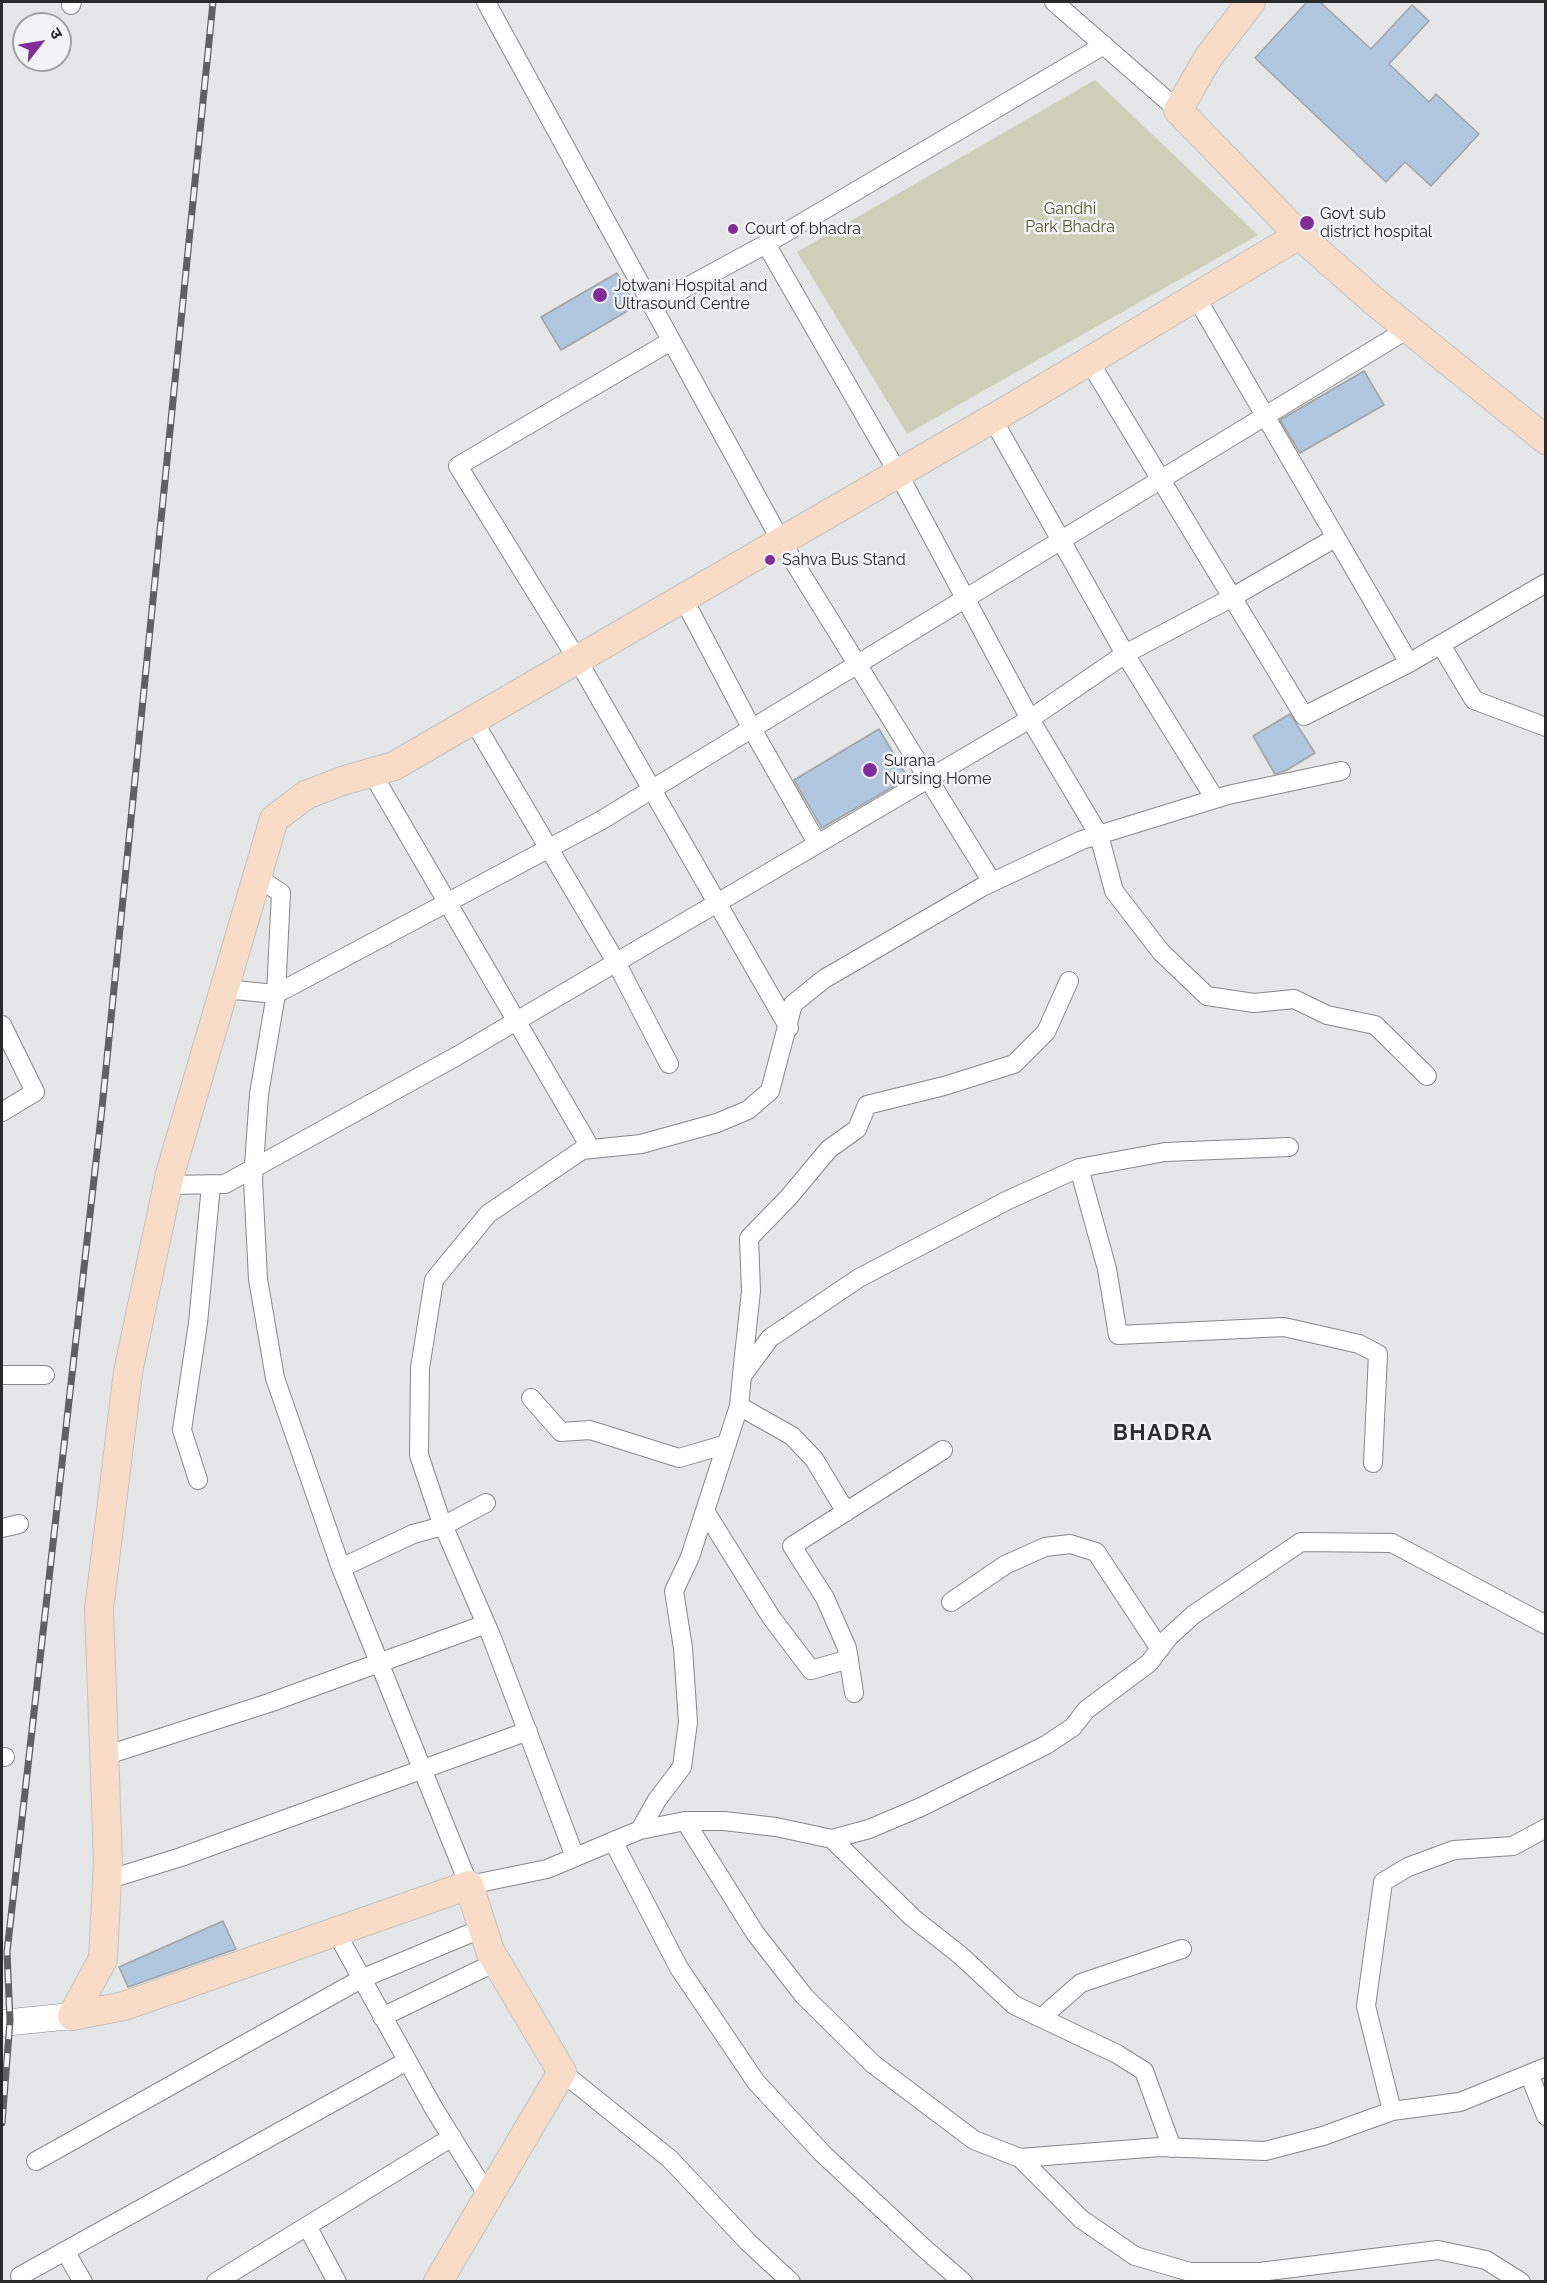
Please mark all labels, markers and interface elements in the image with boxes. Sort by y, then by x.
north arrow [12,12,72,72]
text: उ [46,25,67,42]
park label: Gandhi Park Bhadra [1025,199,1115,237]
place label: Govt sub district hospital [1320,204,1432,242]
marker: Govt sub district hospital [1298,214,1316,232]
place label: Court of bhadra [745,219,861,239]
marker: Court of bhadra [726,222,740,236]
place label: Jotwani Hospital and Ultrasound Centre [614,276,768,314]
marker: Jotwani Hospital and Ultrasound Centre [591,286,609,304]
place label: Sahva Bus Stand [782,550,906,570]
marker: Sahva Bus Stand [763,553,777,567]
place label: Surana Nursing Home [884,751,991,789]
marker: Surana Nursing Home [861,761,879,779]
district label: BHADRA [1113,1420,1213,1446]

